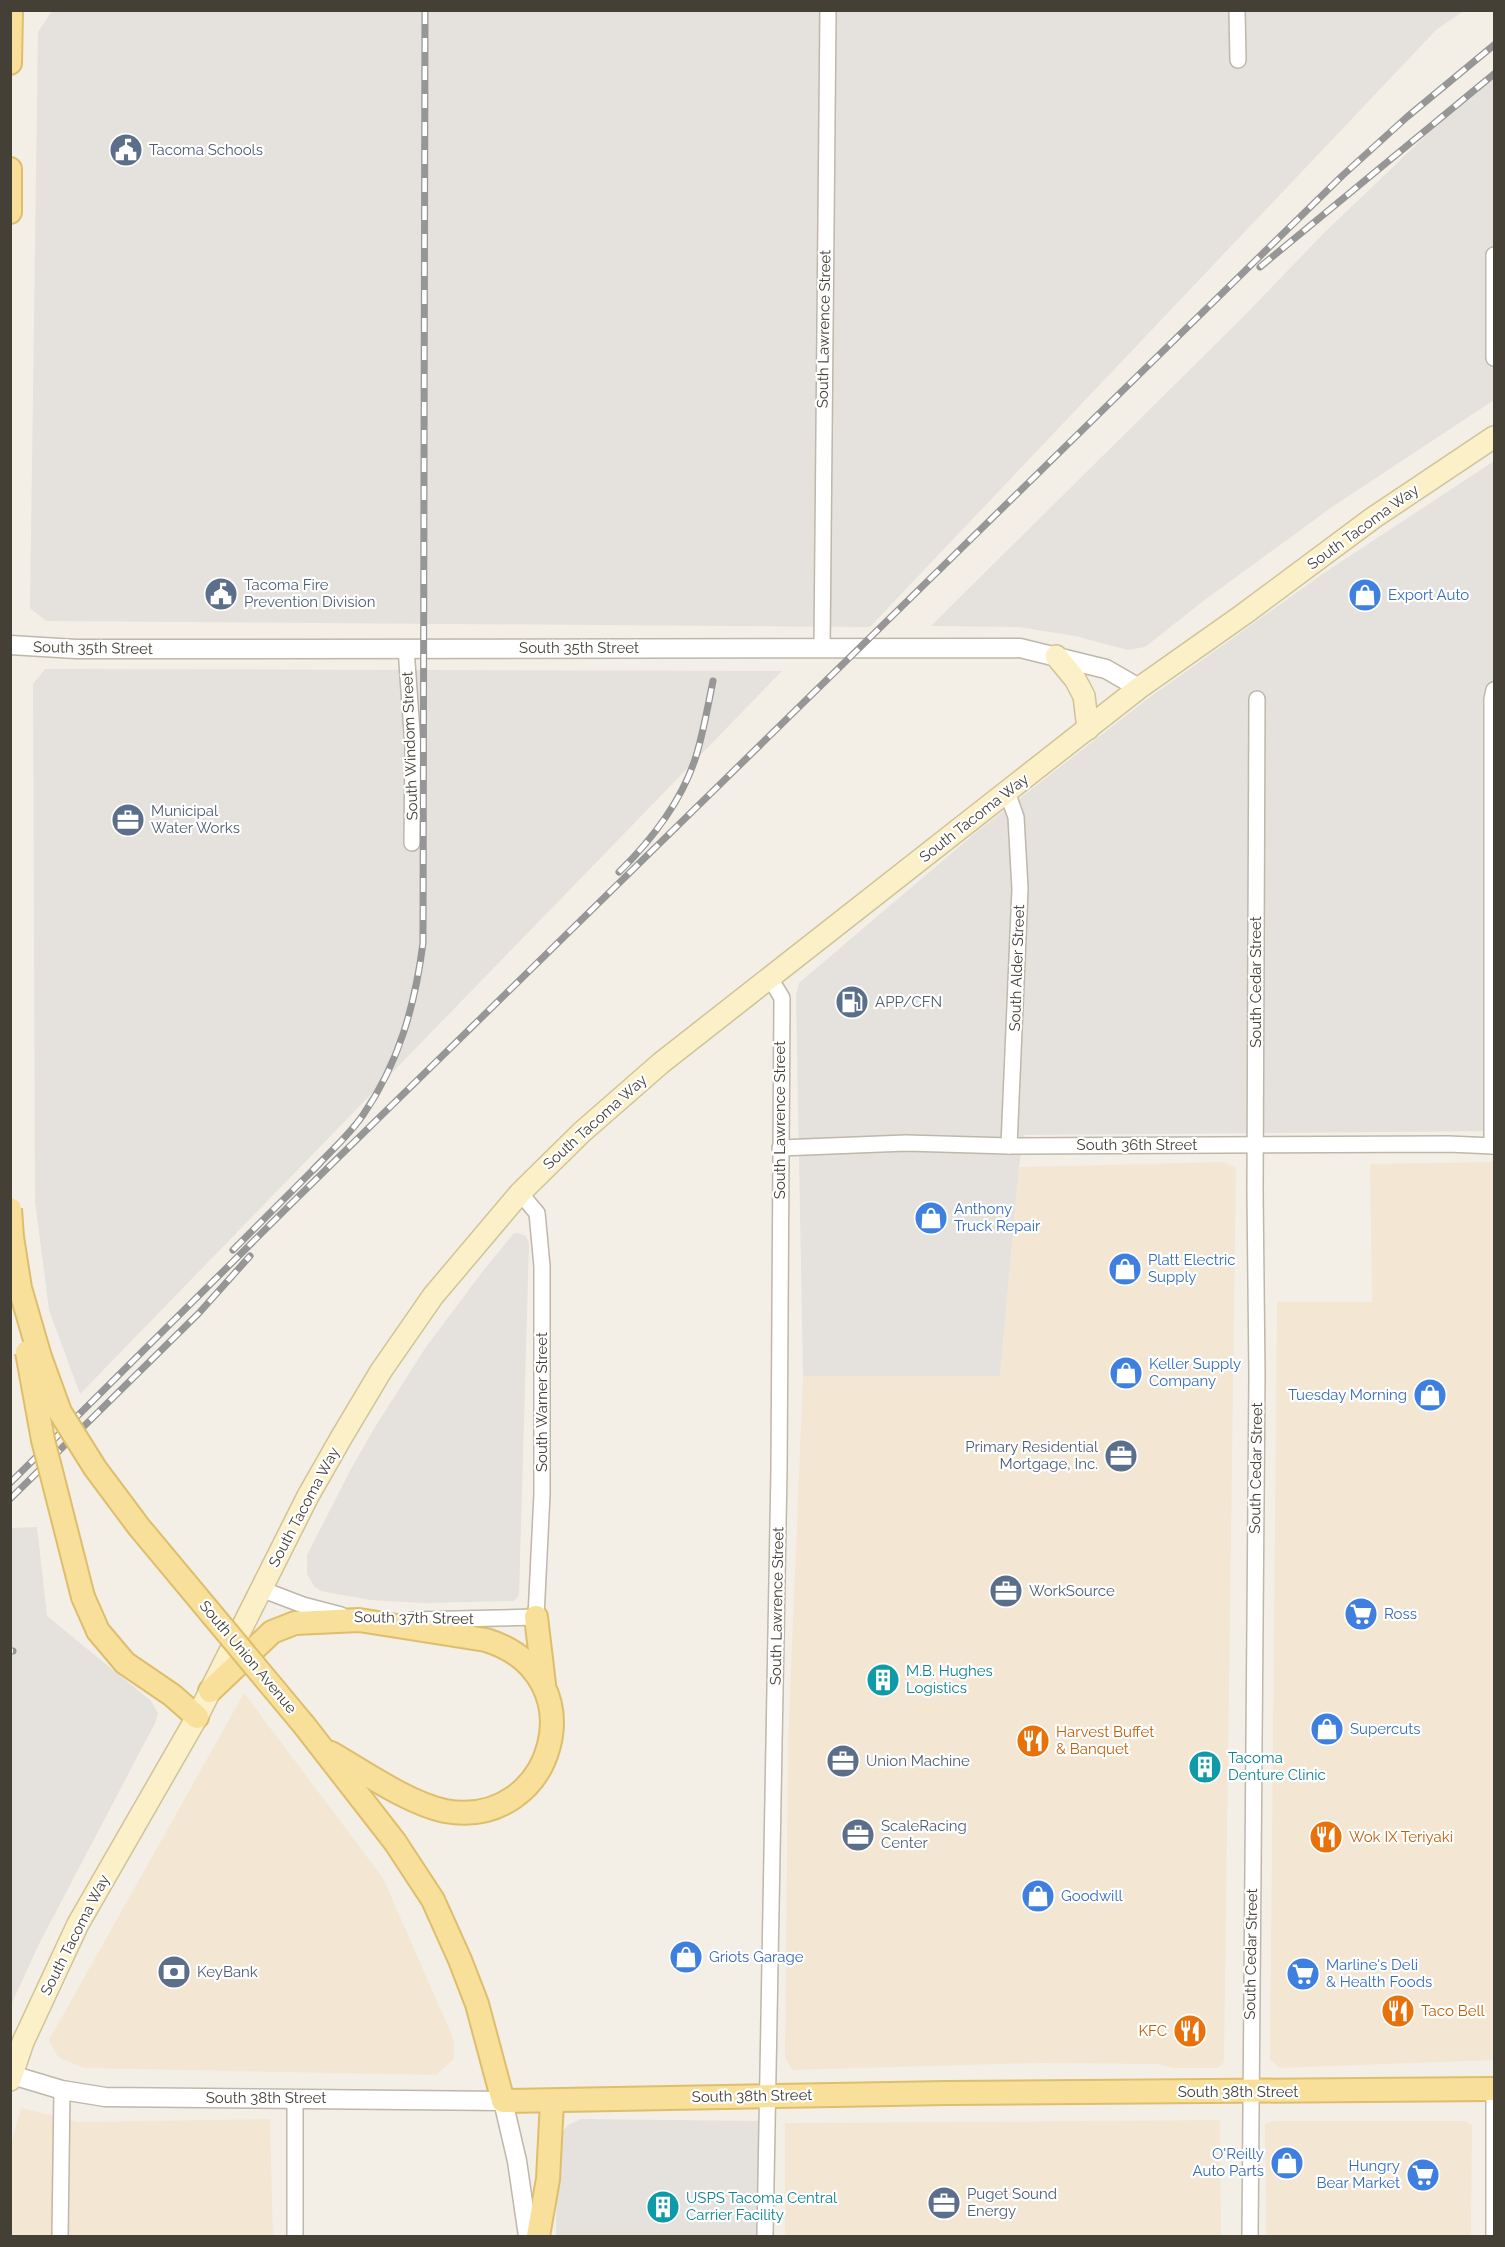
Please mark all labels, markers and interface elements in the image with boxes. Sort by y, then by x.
public building icon: Tacoma Schools [108,132,144,168]
place label: Tacoma Schools [149,141,263,159]
street label: South Lawrence Street [814,250,834,408]
street label: South Tacoma Way [1304,481,1422,573]
public building icon: Tacoma Fire Prevention Division [203,576,239,612]
place label: Tacoma Fire Prevention Division [244,576,375,611]
shop icon: Export Auto [1347,577,1383,613]
place label: Export Auto [1388,586,1469,604]
street label: South 35th Street [33,638,153,658]
street label: South 35th Street [519,639,639,657]
street label: South Windom Street [398,671,422,821]
street label: South Tacoma Way [916,770,1032,866]
office icon: Municipal Water Works [110,802,146,838]
place label: Municipal Water Works [151,802,240,837]
street label: South Alder Street [1006,904,1028,1032]
street label: South Cedar Street [1247,916,1265,1048]
fuel station icon: APP/CFN [834,984,870,1020]
place label: APP/CFN [875,993,942,1011]
street label: South Lawrence Street [771,1041,789,1199]
street label: South Tacoma Way [539,1071,651,1173]
street label: South 36th Street [1077,1136,1197,1154]
shop icon: Anthony Truck Repair [913,1200,949,1236]
place label: Anthony Truck Repair [954,1200,1041,1235]
shop icon: Platt Electric Supply [1107,1251,1143,1287]
place label: Platt Electric Supply [1148,1251,1235,1286]
street label: South Warner Street [533,1332,551,1472]
shop icon: Keller Supply Company [1108,1355,1144,1391]
place label: Keller Supply Company [1149,1355,1241,1390]
shop icon: Tuesday Morning [1412,1377,1448,1413]
place label: Tuesday Morning [1288,1386,1407,1404]
street label: South Cedar Street [1246,1402,1266,1534]
place label: Primary Residential Mortgage, Inc. [965,1438,1099,1473]
office icon: Primary Residential Mortgage, Inc. [1103,1438,1139,1474]
street label: South Tacoma Way [265,1444,343,1570]
street label: South Lawrence Street [767,1527,787,1685]
office icon: WorkSource [988,1573,1024,1609]
place label: WorkSource [1029,1582,1115,1600]
supermarket icon: Ross [1343,1596,1379,1632]
street label: South Union Avenue [196,1597,300,1717]
place label: Ross [1384,1605,1417,1623]
street label: South 37th Street [354,1608,474,1628]
building icon: M.B. Hughes Logistics [865,1662,901,1698]
place label: M.B. Hughes Logistics [906,1662,993,1697]
shop icon: Supercuts [1309,1711,1345,1747]
place label: Supercuts [1350,1720,1421,1738]
restaurant icon: Harvest Buffet & Banquet [1015,1723,1051,1759]
place label: Harvest Buffet & Banquet [1056,1723,1154,1758]
office icon: Union Machine [825,1743,861,1779]
building icon: Tacoma Denture Clinic [1187,1749,1223,1785]
place label: Tacoma Denture Clinic [1228,1749,1326,1784]
place label: Union Machine [866,1752,970,1770]
office icon: ScaleRacing Center [840,1817,876,1853]
place label: ScaleRacing Center [881,1817,967,1852]
restaurant icon: Wok IX Teriyaki [1308,1819,1344,1855]
place label: Wok IX Teriyaki [1349,1828,1453,1846]
street label: South Tacoma Way [37,1872,113,1998]
shop icon: Goodwill [1020,1878,1056,1914]
place label: Goodwill [1061,1887,1123,1905]
street label: South Cedar Street [1241,1888,1261,2020]
shop icon: Griots Garage [668,1939,704,1975]
place label: Griots Garage [709,1948,804,1966]
bank icon: KeyBank [156,1954,192,1990]
supermarket icon: Marline's Deli & Health Foods [1285,1956,1321,1992]
place label: Marline's Deli & Health Foods [1326,1956,1432,1991]
place label: KeyBank [197,1963,258,1981]
restaurant icon: Taco Bell [1380,1993,1416,2029]
place label: Taco Bell [1421,2002,1486,2020]
restaurant icon: KFC [1172,2013,1208,2049]
place label: KFC [1138,2022,1167,2040]
street label: South 38th Street [1178,2083,1298,2101]
street label: South 38th Street [692,2086,812,2106]
street label: South 38th Street [206,2089,326,2107]
place label: O'Reilly Auto Parts [1193,2145,1264,2180]
shop icon: O'Reilly Auto Parts [1269,2145,1305,2181]
place label: Hungry Bear Market [1316,2157,1400,2192]
supermarket icon: Hungry Bear Market [1405,2157,1441,2193]
office icon: Puget Sound Energy [926,2185,962,2221]
place label: Puget Sound Energy [967,2185,1057,2220]
building icon: USPS Tacoma Central Carrier Facility [645,2189,681,2225]
place label: USPS Tacoma Central Carrier Facility [686,2189,838,2224]

